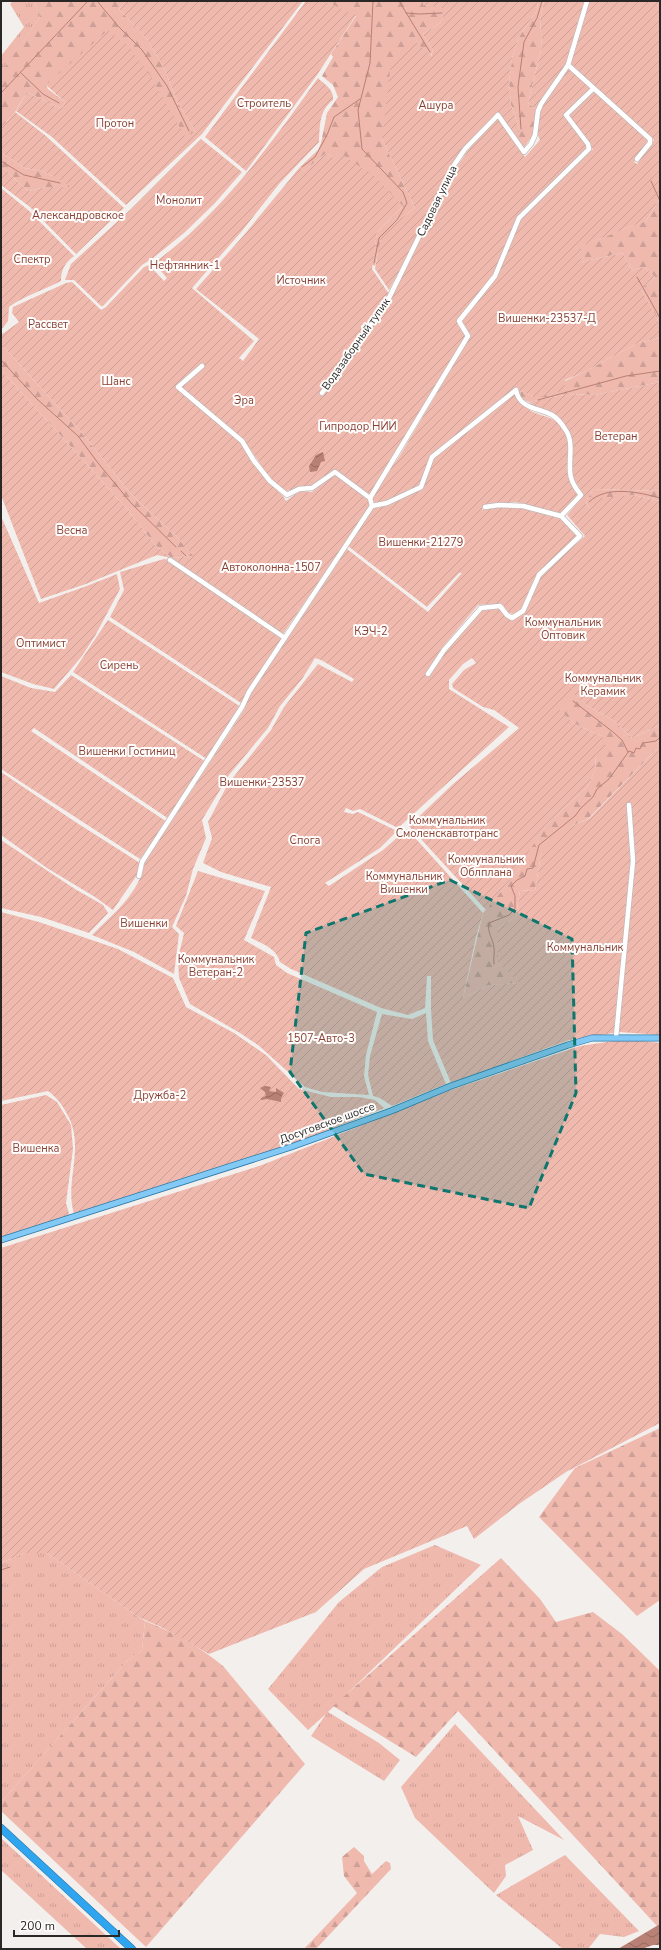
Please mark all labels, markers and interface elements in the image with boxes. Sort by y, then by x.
park label: Строитель [237,96,291,111]
park label: Ашура [418,98,454,113]
park label: Протон [96,116,134,131]
street label: Садовая улица [413,163,461,239]
park label: Монолит [156,193,202,208]
park label: Александровское [32,208,124,223]
park label: Спектр [14,252,50,267]
park label: Нефтянник-1 [150,258,220,273]
park label: Источник [276,273,326,288]
street label: Водазаборный тупик [318,295,394,393]
park label: Вишенки-23537-Д [498,311,596,326]
park label: Рассвет [28,317,68,332]
park label: Шанс [101,374,131,389]
park label: Эра [234,393,254,408]
park label: Гипродор НИИ [319,419,397,434]
park label: Ветеран [594,429,638,444]
park label: Весна [57,523,88,538]
park label: Вишенки-21279 [379,535,463,550]
park label: Автоколонна-1507 [221,560,321,575]
park label: Коммунальник Оптовик [525,615,602,643]
park label: КЭЧ-2 [354,624,388,639]
park label: Оптимист [16,636,66,651]
park label: Сирень [100,658,138,673]
park label: Коммунальник Керамик [565,671,642,699]
park label: Вишенки Гостиниц [79,744,176,759]
park label: Вишенки-23537 [220,775,304,790]
park label: Коммунальник Смоленскавтотранс [396,813,498,841]
park label: Спога [290,833,320,848]
park label: Коммунальник Облплана [448,852,525,880]
park label: Коммунальник Вишенки [366,869,443,897]
park label: Вишенки [120,916,168,931]
park label: Коммунальник [547,940,624,955]
park label: Коммунальник Ветеран-2 [178,952,255,980]
park label: 1507-Авто-3 [287,1031,355,1046]
park label: Дружба-2 [134,1088,186,1103]
street label: Досуговское шоссе [277,1099,377,1147]
park label: Вишенка [13,1141,59,1156]
scale bar [14,1912,119,1938]
text: 200 m [20,1918,55,1934]

